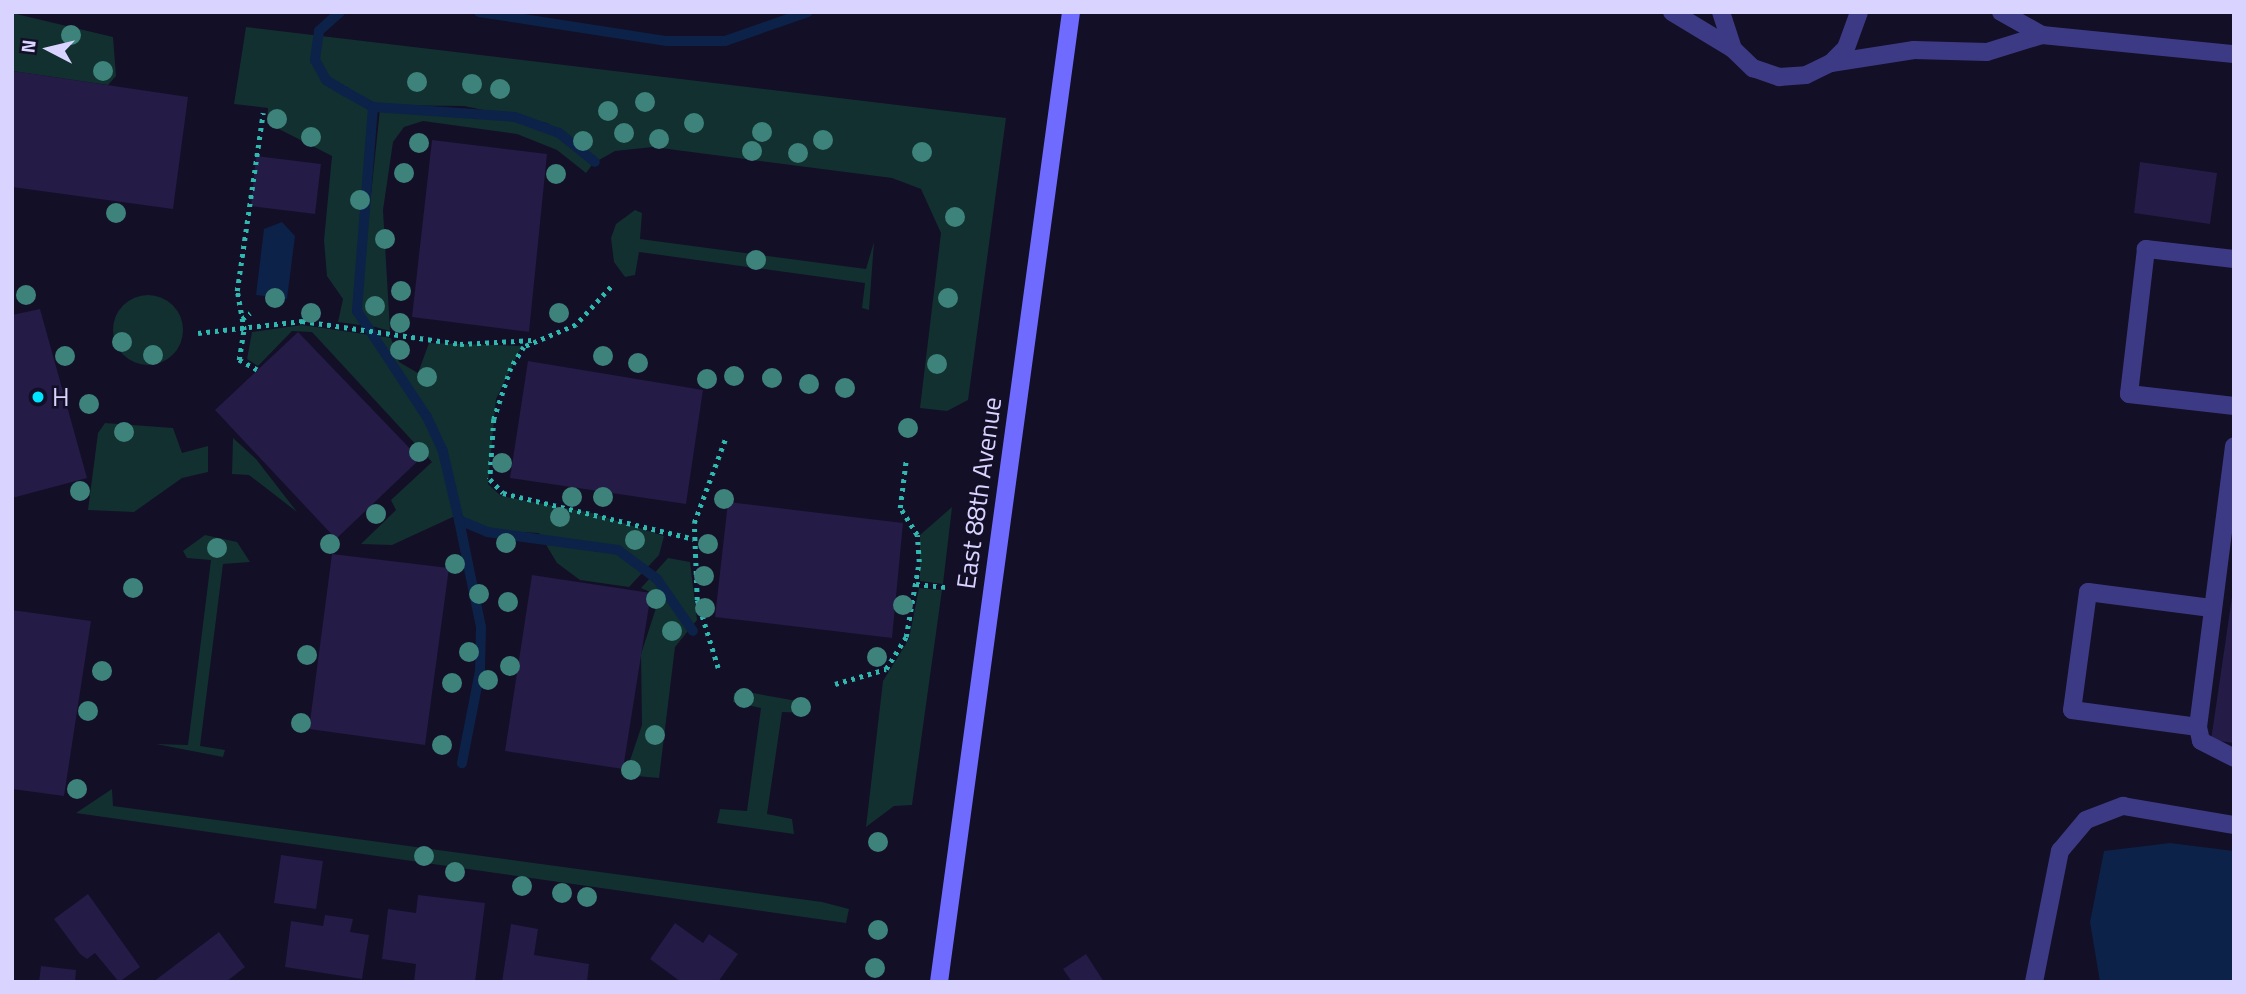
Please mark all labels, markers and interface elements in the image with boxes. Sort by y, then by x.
north arrow [14,14,84,84]
text: N [12,38,43,55]
place label: H [52,381,70,413]
marker: H [30,389,46,405]
street label: East 88th Avenue [950,395,1008,591]

